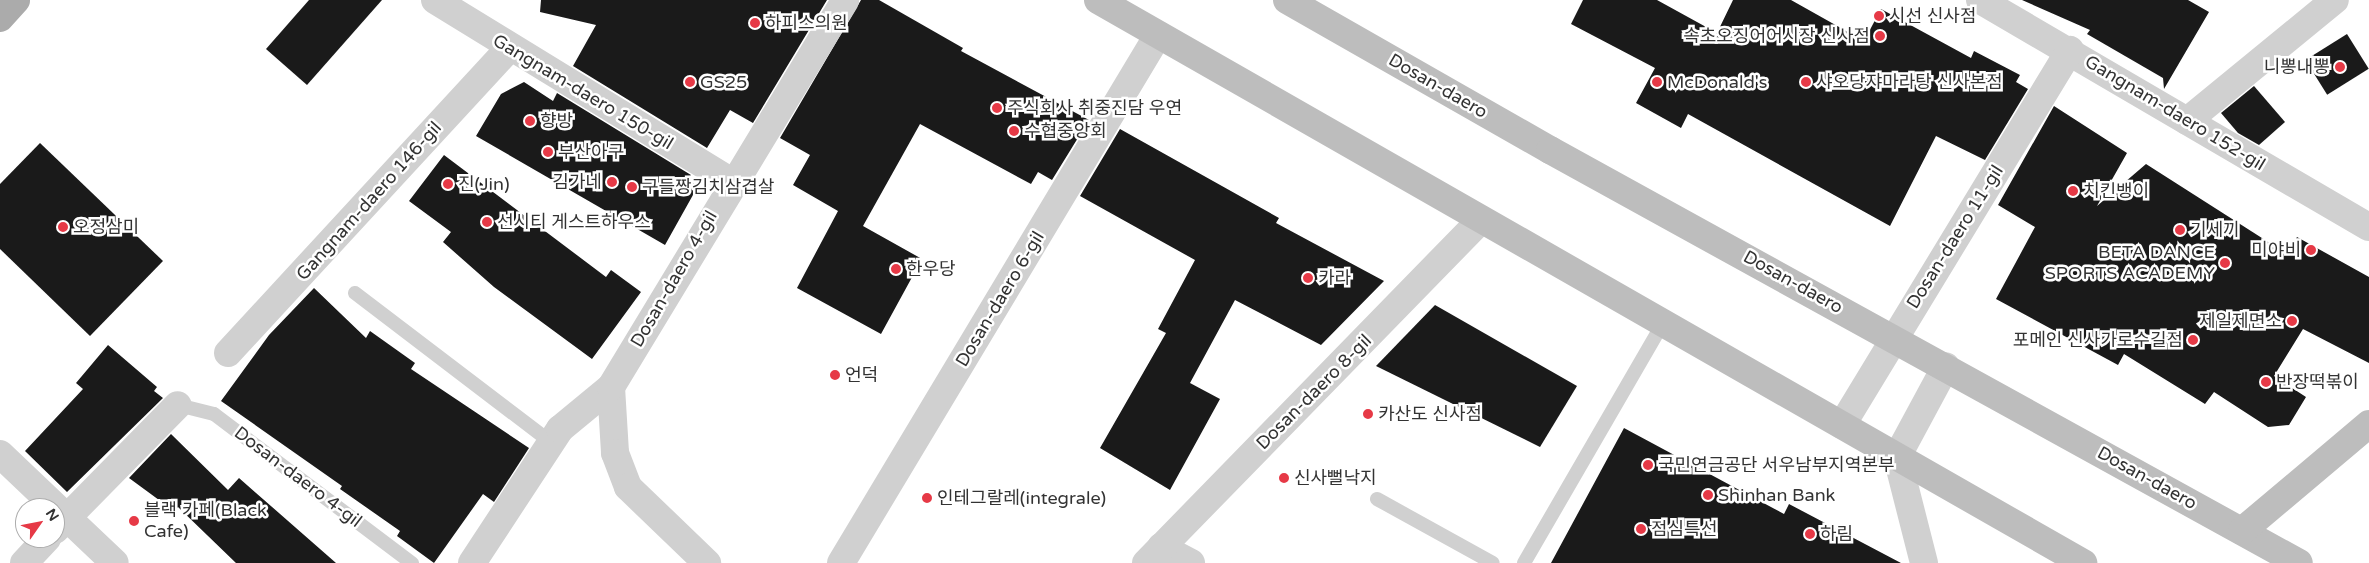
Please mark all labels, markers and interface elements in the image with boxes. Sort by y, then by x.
place label: 시선 신사점 [1889,5,1976,27]
marker: 시선 신사점 [1873,10,1885,22]
place label: 하피스의원 [765,12,848,34]
marker: 하피스의원 [749,17,761,29]
place label: 속초오징어어시장 신사점 [1683,25,1870,47]
street label: Gangnam-daero 150-gil [489,30,677,154]
marker: 속초오징어어시장 신사점 [1874,30,1886,42]
street label: Dosan-daero [1385,49,1491,123]
street label: Gangnam-daero 152-gil [2081,51,2269,175]
place label: 니뽕내뽕 [2264,56,2330,78]
marker: 니뽕내뽕 [2334,61,2346,73]
place label: GS25 [700,71,747,93]
place label: McDonald's [1667,71,1767,93]
place label: 샤오당쟈마라탕 신사본점 [1816,71,2003,93]
marker: GS25 [684,76,696,88]
marker: McDonald's [1651,76,1663,88]
marker: 샤오당쟈마라탕 신사본점 [1800,76,1812,88]
place label: 주식회사 취중진담 우연 [1007,97,1182,119]
marker: 주식회사 취중진담 우연 [991,102,1003,114]
place label: 향방 [540,110,573,132]
marker: 향방 [524,115,536,127]
street label: Gangnam-daero 146-gil [292,117,446,285]
place label: 수협중앙회 [1024,120,1107,142]
marker: 수협중앙회 [1008,125,1020,137]
place label: 부산아구 [558,141,624,163]
marker: 부산아구 [542,146,554,158]
street label: Dosan-daero 11-gil [1902,161,2008,313]
place label: 김가네 [552,171,602,193]
place label: 진(Jin) [458,173,510,195]
marker: 김가네 [606,176,618,188]
place label: 구들짱김치삼겹살 [642,176,774,198]
marker: 진(Jin) [442,178,454,190]
place label: 치킨뱅이 [2083,180,2149,202]
marker: 구들짱김치삼겹살 [626,181,638,193]
marker: 치킨뱅이 [2067,185,2079,197]
street label: Dosan-daero 4-gil [626,207,722,351]
place label: 선시티 게스트하우스 [497,211,651,233]
place label: 오정삼미 [73,216,139,238]
marker: 선시티 게스트하우스 [481,216,493,228]
place label: 기세끼 [2190,219,2240,241]
marker: 오정삼미 [57,221,69,233]
marker: 기세끼 [2174,224,2186,236]
street label: Dosan-daero 6-gil [951,227,1049,371]
place label: 미야비 [2251,239,2301,261]
place label: BETA DANCE SPORTS ACADEMY [2045,242,2215,284]
marker: 미야비 [2305,244,2317,256]
street label: Dosan-daero [1739,246,1847,318]
marker: BETA DANCE SPORTS ACADEMY [2219,257,2231,269]
place label: 한우당 [906,258,956,280]
marker: 한우당 [890,263,902,275]
place label: 카라 [1318,267,1351,289]
marker: 카라 [1302,272,1314,284]
place label: 제일제면소 [2199,310,2282,332]
marker: 제일제면소 [2286,315,2298,327]
place label: 포메인 신사가로수길점 [2013,329,2183,351]
street label: Dosan-daero 8-gil [1252,330,1376,454]
marker: 포메인 신사가로수길점 [2187,334,2199,346]
place label: 언덕 [845,364,878,386]
marker: 언덕 [829,369,841,381]
place label: 반장떡볶이 [2276,371,2359,393]
marker: 반장떡볶이 [2260,376,2272,388]
place label: 카산도 신사점 [1378,403,1482,425]
marker: 카산도 신사점 [1362,408,1374,420]
street label: Dosan-daero 4-gil [230,422,366,532]
street label: Dosan-daero [2093,442,2201,514]
place label: 국민연금공단 서우남부지역본부 [1658,454,1895,476]
marker: 국민연금공단 서우남부지역본부 [1642,459,1654,471]
place label: 신사뻘낙지 [1294,467,1377,489]
marker: 신사뻘낙지 [1278,472,1290,484]
place label: Shinhan Bank [1718,484,1835,506]
place label: 인테그랄레(integrale) [937,487,1106,509]
marker: Shinhan Bank [1702,489,1714,501]
marker: 인테그랄레(integrale) [921,492,933,504]
north arrow [15,498,65,548]
place label: 블랙 카페(Black Cafe) [144,500,267,542]
text: N [42,506,62,524]
marker: 블랙 카페(Black Cafe) [128,515,140,527]
place label: 점심특선 [1651,518,1717,540]
marker: 점심특선 [1635,523,1647,535]
place label: 하림 [1820,523,1853,545]
marker: 하림 [1804,528,1816,540]

